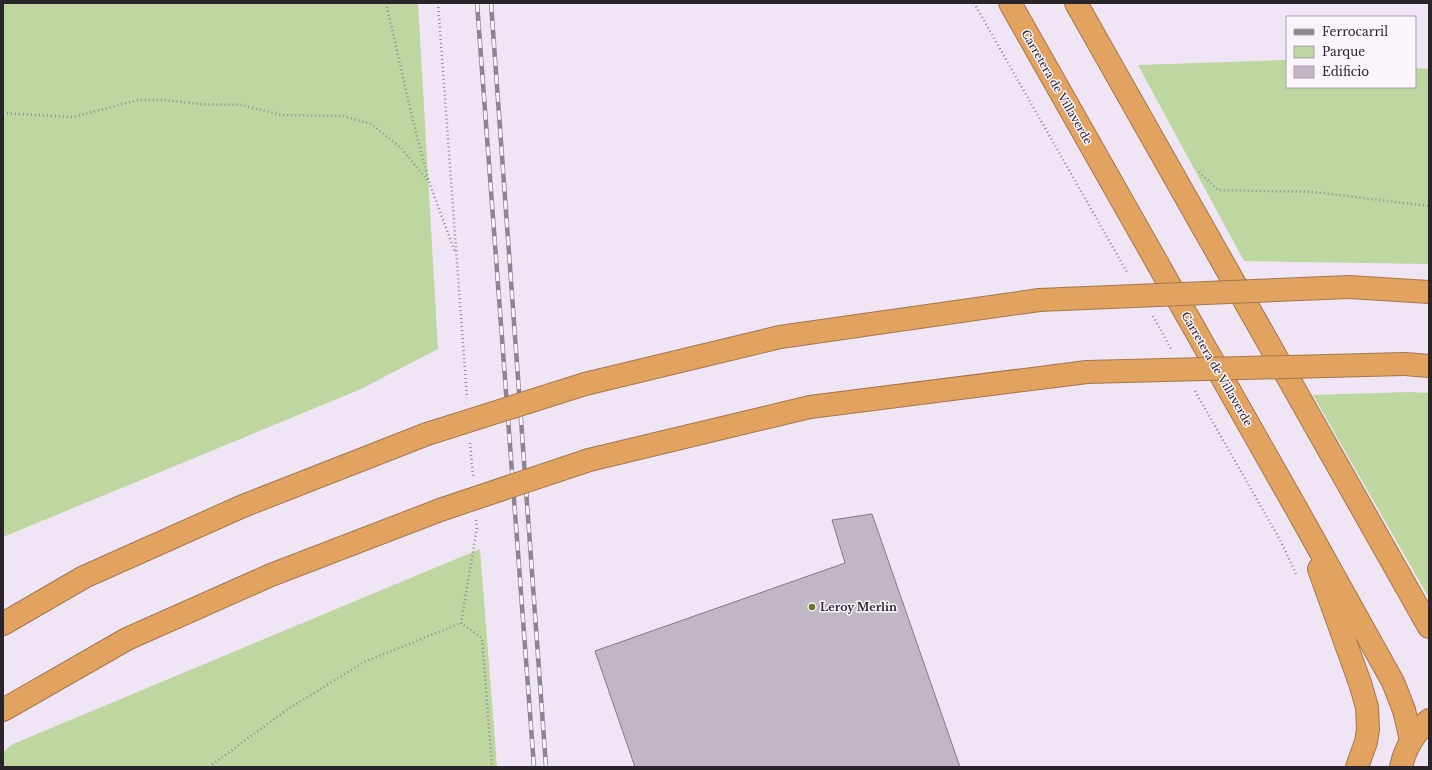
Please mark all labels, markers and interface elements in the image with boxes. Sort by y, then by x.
legend [1286,16,1416,88]
text: Ferrocarril [1322,24,1388,39]
street label: Carretera de Villaverde [1018,27,1096,147]
text: Parque [1322,44,1365,59]
text: Edificio [1322,64,1369,79]
street label: Carretera de Villaverde [1178,309,1256,429]
place label: Leroy Merlin [820,600,897,614]
marker: Leroy Merlin [807,602,817,612]

